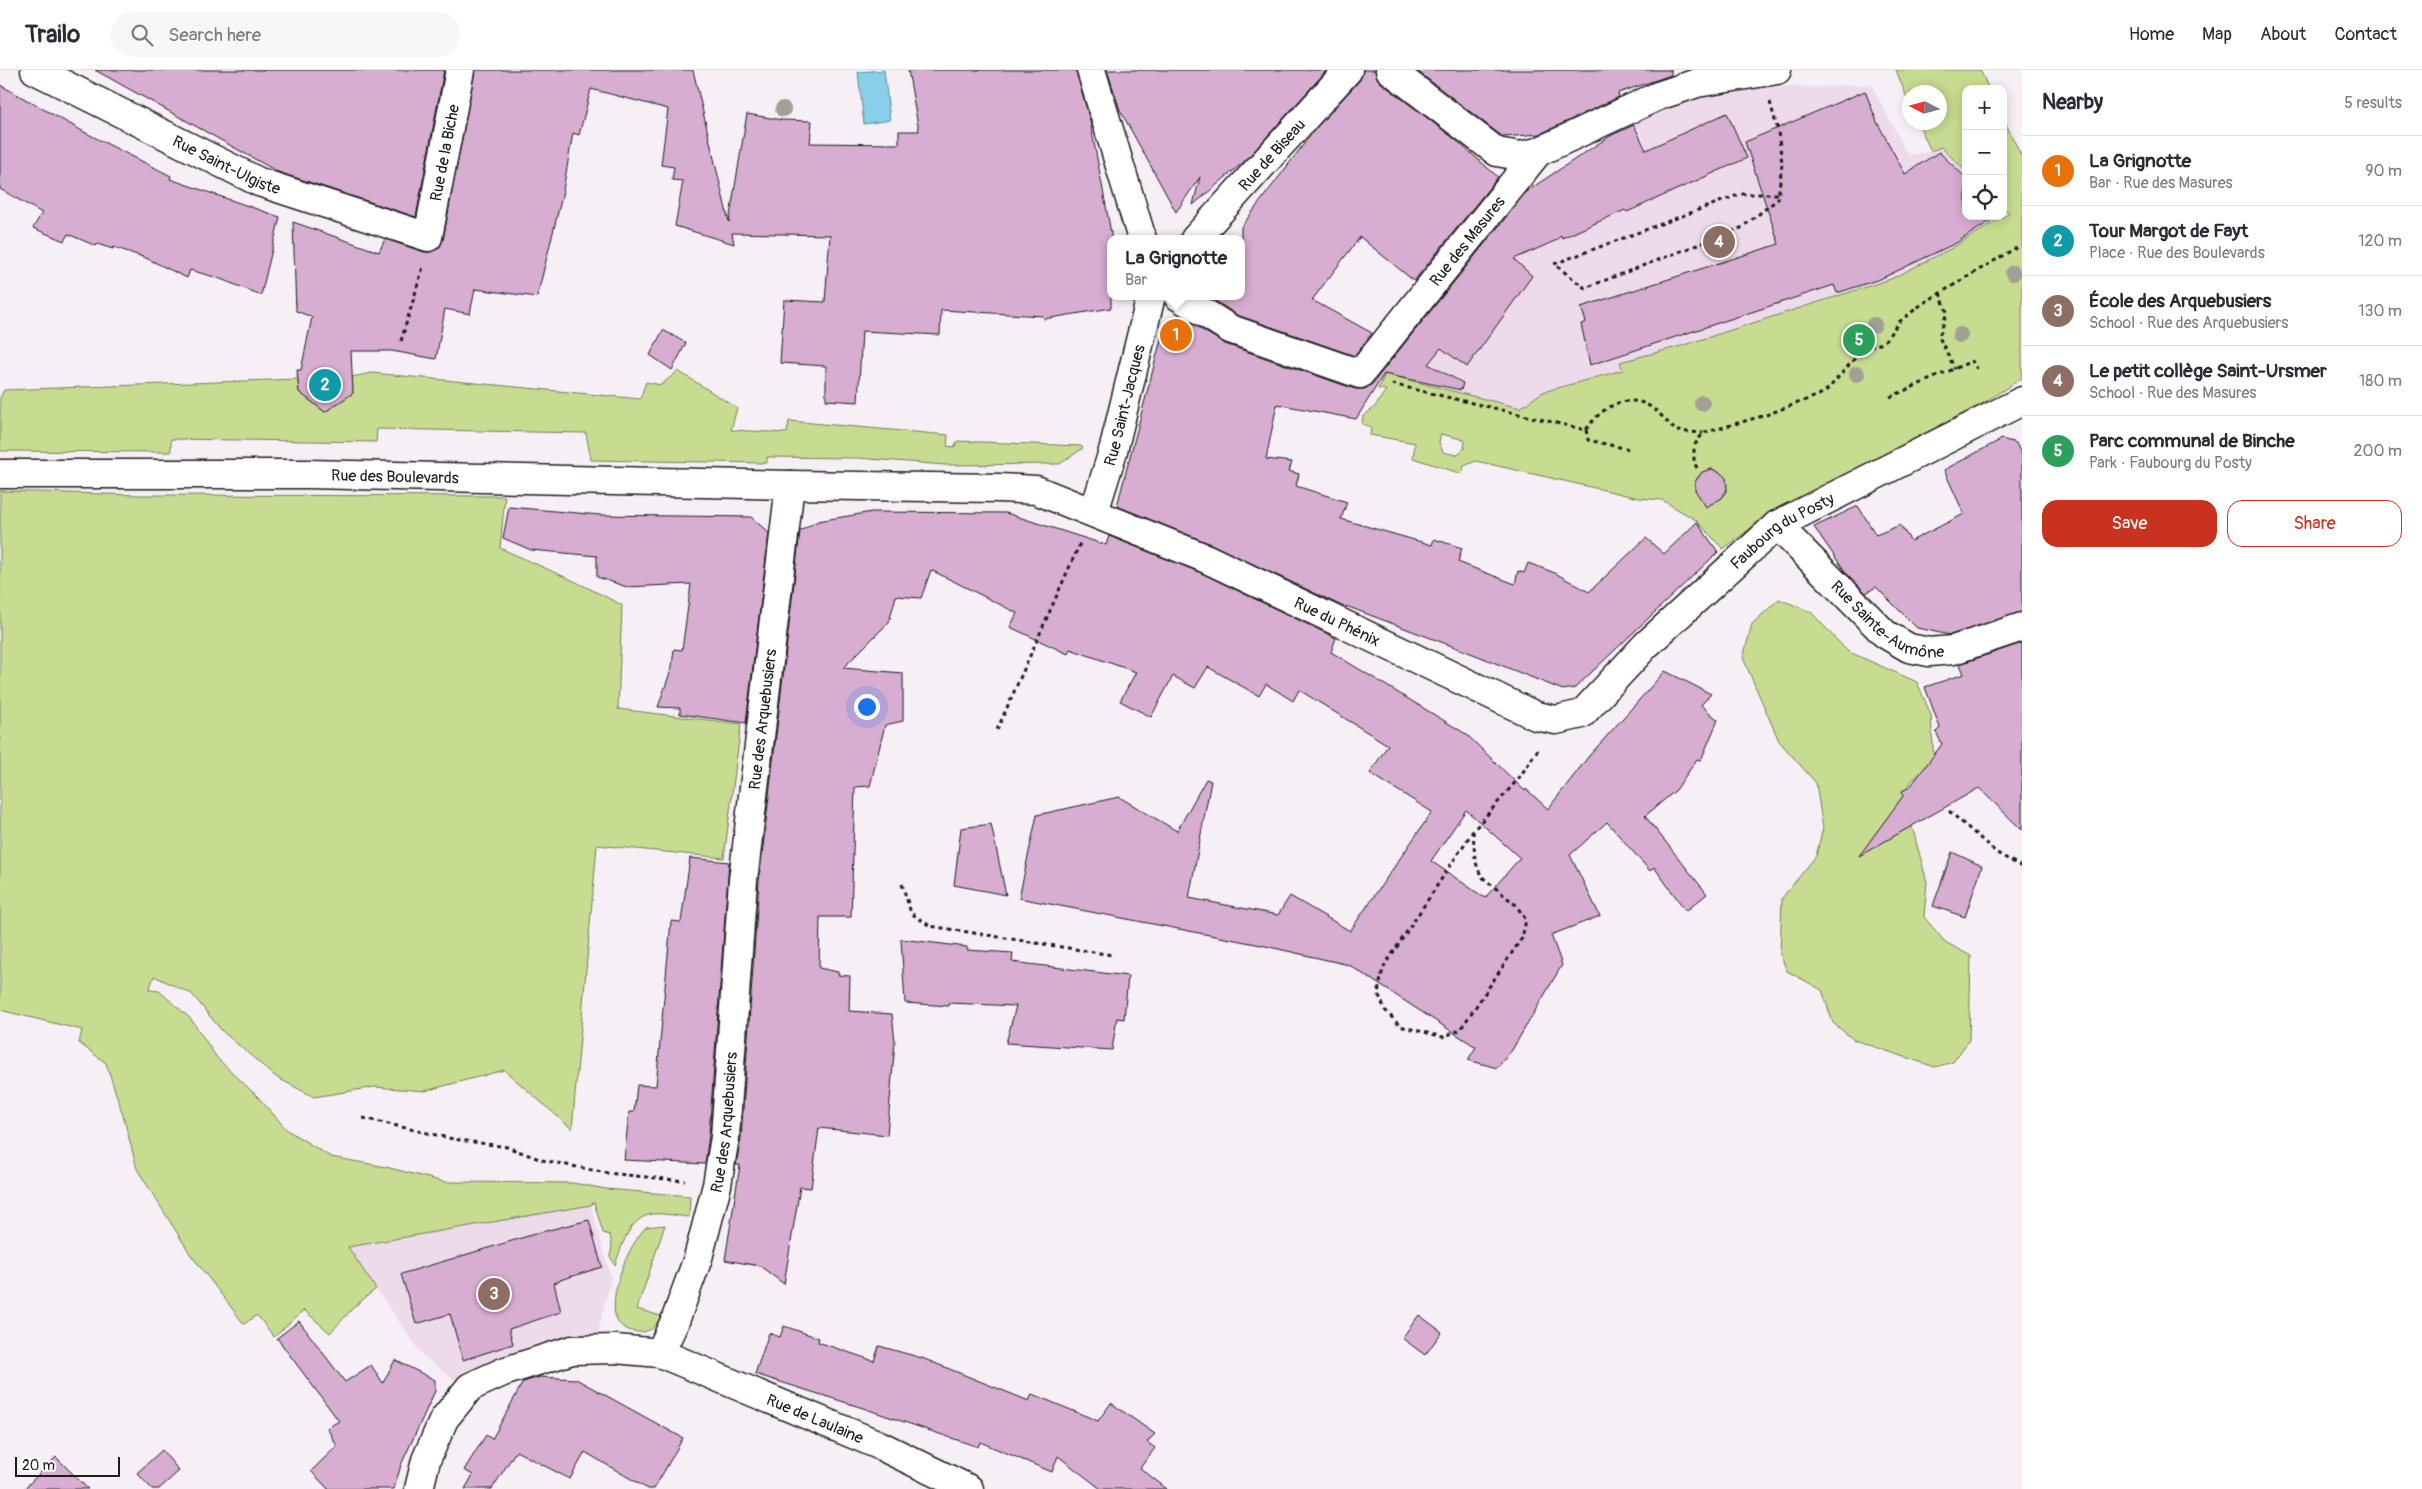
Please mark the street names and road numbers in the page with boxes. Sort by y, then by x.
street label: Rue de la Biche [426,103,464,203]
street label: Rue de Biseau [1235,115,1310,195]
street label: Rue Saint-Ulgiste [169,131,283,199]
street label: Rue des Masures [1426,192,1510,290]
street label: Rue Saint-Jacques [1100,343,1150,469]
street label: Rue des Boulevards [331,466,459,488]
street label: Faubourg du Posty [1726,489,1838,574]
street label: Rue Sainte-Aumône [1826,576,1945,663]
street label: Rue du Phénix [1291,593,1383,651]
street label: Rue des Arquebusiers [745,648,781,791]
street label: Rue des Arquebusiers [706,1051,742,1195]
street label: Rue de Laulaine [763,1390,866,1448]

